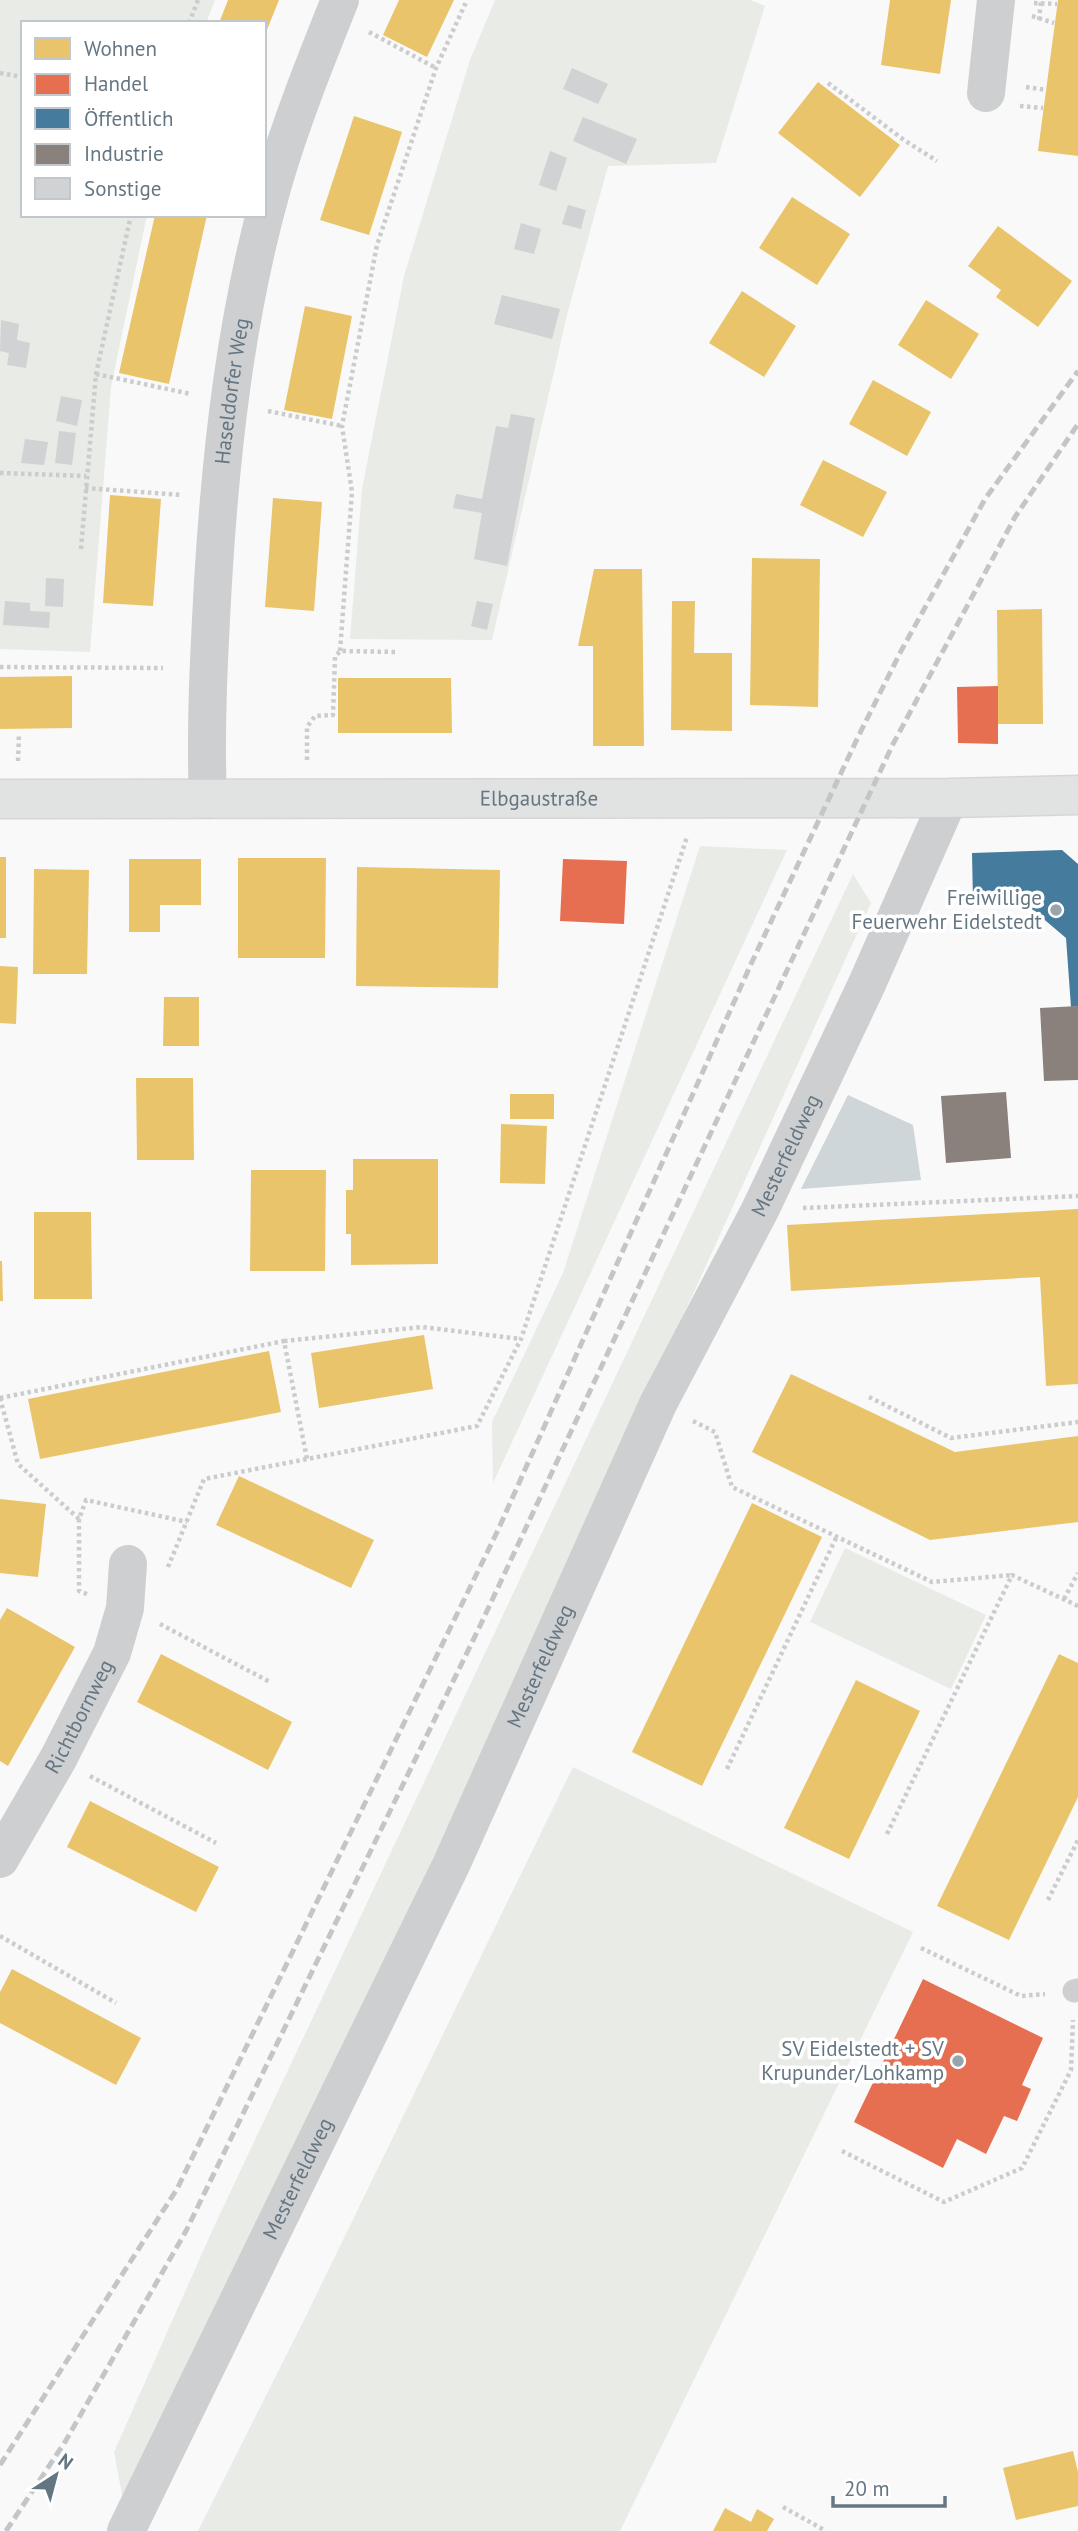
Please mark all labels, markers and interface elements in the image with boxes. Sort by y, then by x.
legend [21,21,266,217]
text: Wohnen [84,35,157,62]
text: Handel [84,70,148,97]
text: Öffentlich [84,105,174,132]
text: Industrie [84,140,164,167]
text: Sonstige [84,175,161,202]
street label: Haseldorfer Weg [208,316,255,466]
street label: Elbgaustraße [480,784,598,811]
place label: Freiwillige Feuerwehr Eidelstedt [851,884,1042,935]
marker: Freiwillige Feuerwehr Eidelstedt [1048,902,1064,918]
street label: Mesterfeldweg [745,1090,826,1221]
street label: Mesterfeldweg [500,1600,579,1732]
street label: Richtbornweg [38,1655,119,1778]
place label: SV Eidelstedt + SV Krupunder/Lohkamp [761,2035,944,2086]
marker: SV Eidelstedt + SV Krupunder/Lohkamp [950,2053,966,2069]
street label: Mesterfeldweg [256,2113,339,2244]
north arrow [21,2440,91,2510]
text: N [54,2448,78,2475]
scale bar [833,2464,945,2508]
text: 20 m [844,2475,890,2502]

